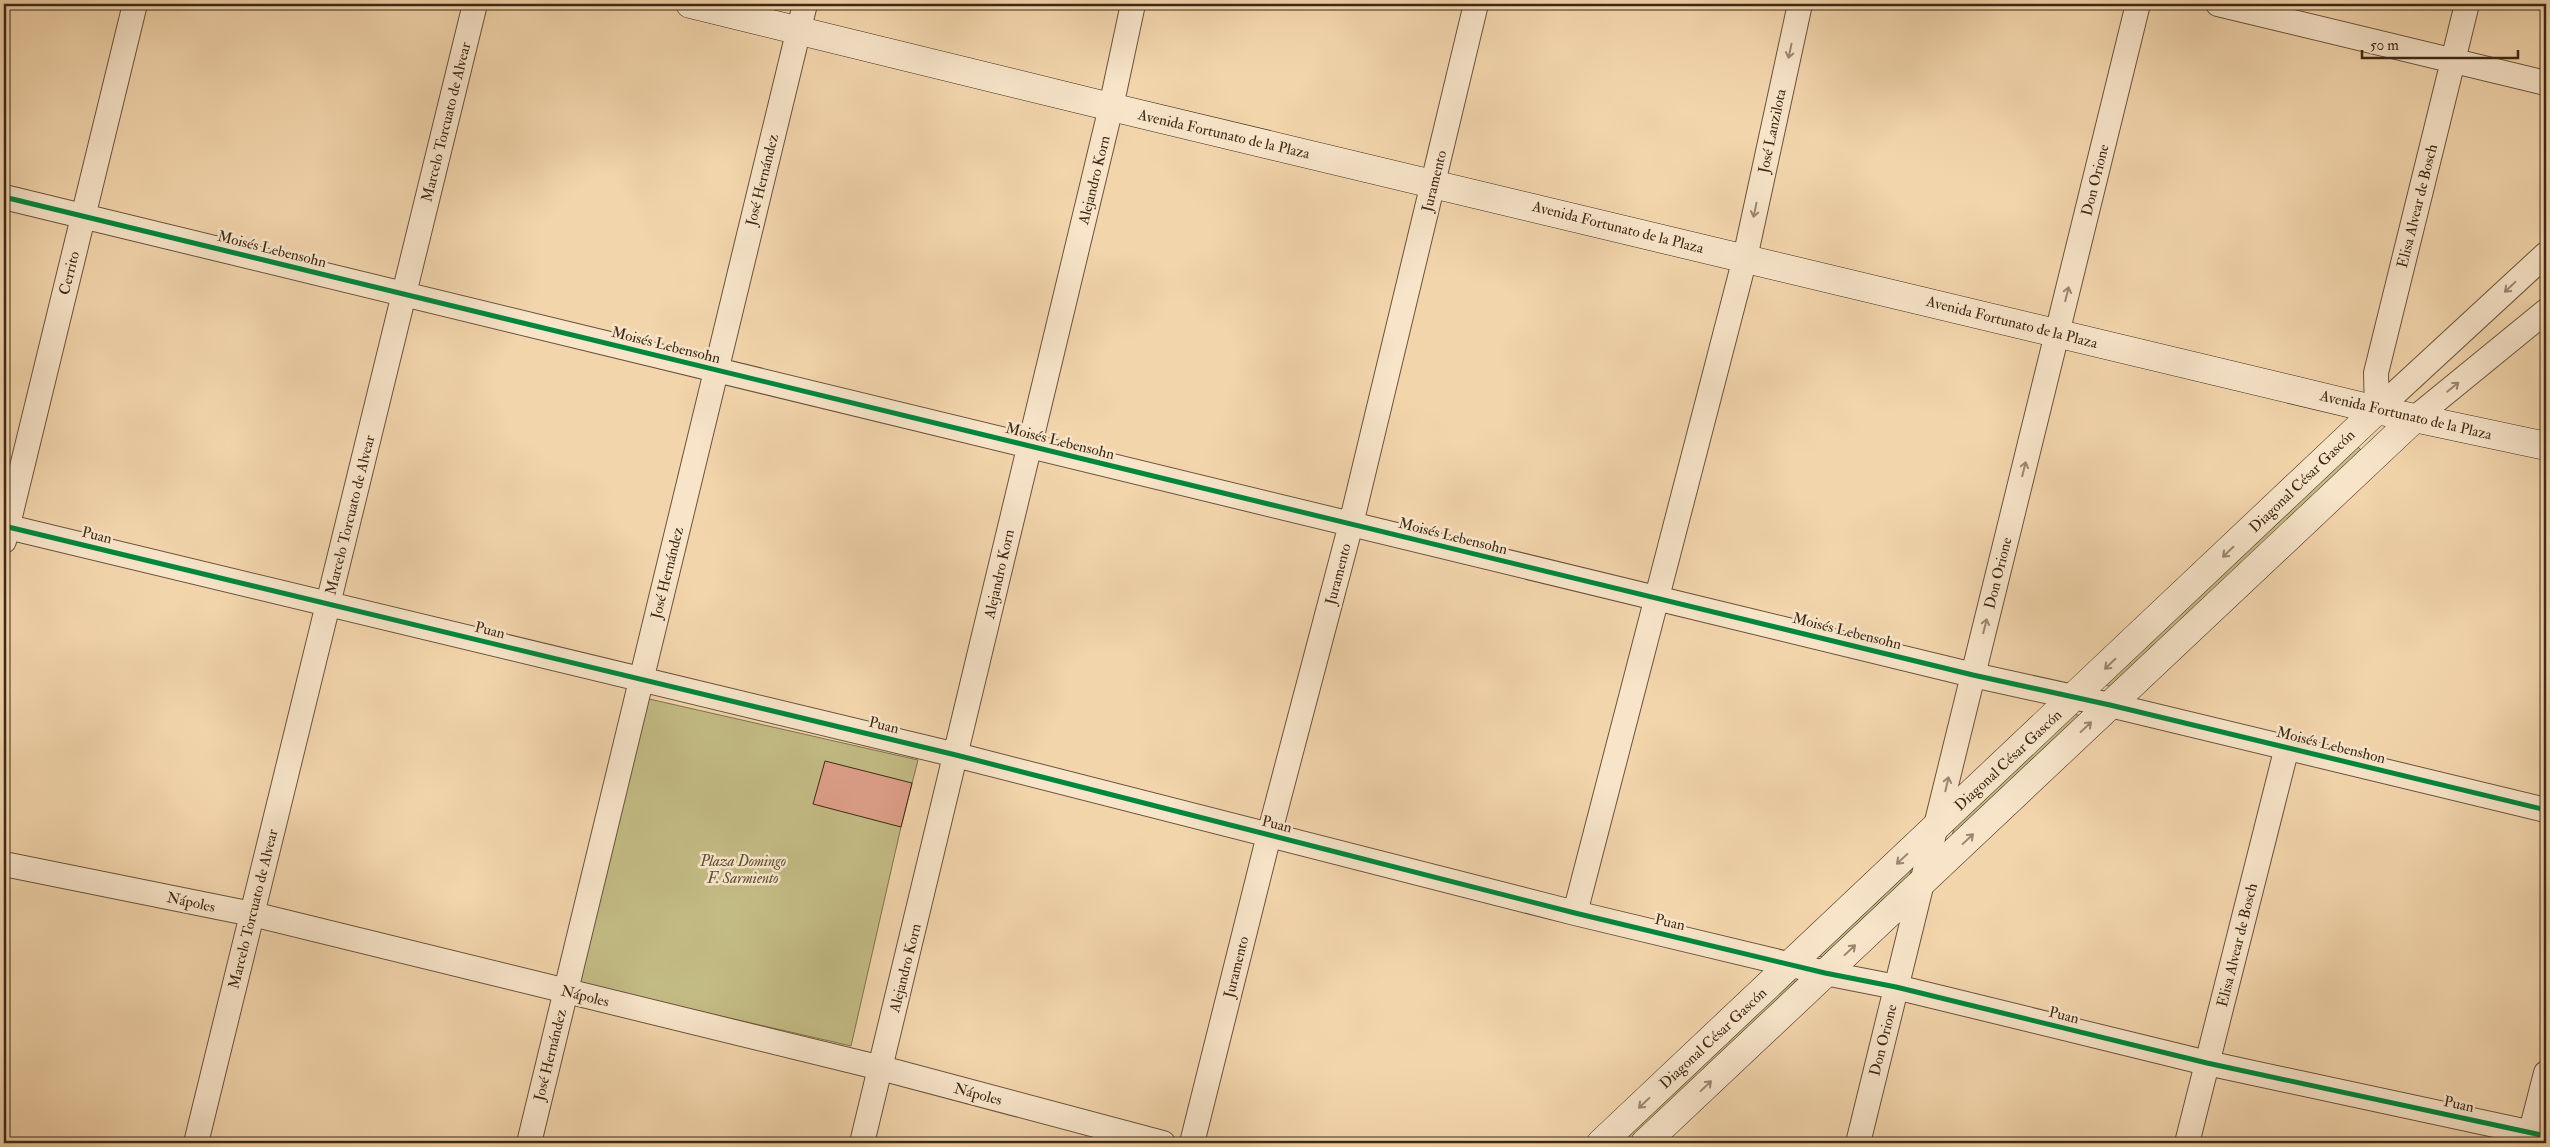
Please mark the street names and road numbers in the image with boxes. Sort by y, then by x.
street label: Marcelo Torcuato de Alvear [417,40,476,204]
street label: José Lanzilota [1754,86,1792,176]
street label: Avenida Fortunato de la Plaza [1135,105,1313,164]
street label: José Hernández [742,132,784,229]
street label: Alejandro Korn [1074,133,1115,228]
street label: Don Orione [2077,142,2114,218]
street label: Elisa Alvear de Bosch [2393,142,2442,270]
street label: Juramento [1417,148,1452,215]
street label: Avenida Fortunato de la Plaza [1529,197,1706,258]
street label: Moisés Lebensohn [215,227,329,272]
street label: Cerrito [55,249,84,297]
street label: Avenida Fortunato de la Plaza [1923,292,2100,353]
street label: Moisés Lebensohn [609,323,723,368]
street label: Avenida Fortunato de la Plaza [2317,386,2495,445]
street label: Moisés Lebensohn [1003,419,1117,464]
street label: Diagonal César Gascón [2245,426,2360,537]
street label: Marcelo Torcuato de Alvear [321,433,380,597]
street label: Moisés Lebensohn [1396,514,1510,559]
street label: Puan [80,523,114,548]
street label: José Hernández [647,525,689,622]
street label: Alejandro Korn [980,527,1019,622]
street label: Don Orione [1980,535,2017,611]
street label: Juramento [1321,541,1357,608]
street label: Moisés Lebensohn [1790,609,1904,654]
street label: Puan [473,618,507,643]
street label: Diagonal César Gascón [1951,705,2066,815]
street label: Puan [867,713,901,738]
street label: Moisés Lebenshon [2274,723,2388,768]
street label: Puan [1260,812,1294,837]
street label: Marcelo Torcuato de Alvear [224,827,283,991]
street label: Elisa Alvear de Bosch [2213,881,2262,1009]
street label: Nápoles [165,888,217,918]
street label: Puan [1653,910,1687,935]
street label: Alejandro Korn [885,921,926,1016]
street label: Juramento [1219,934,1254,1001]
street label: Nápoles [558,981,611,1013]
street label: Diagonal César Gascón [1656,983,1771,1093]
street label: Don Orione [1865,1002,1902,1078]
street label: Puan [2047,1003,2081,1028]
street label: José Hernández [530,1007,572,1104]
street label: Nápoles [951,1079,1004,1111]
street label: Puan [2442,1092,2476,1117]

